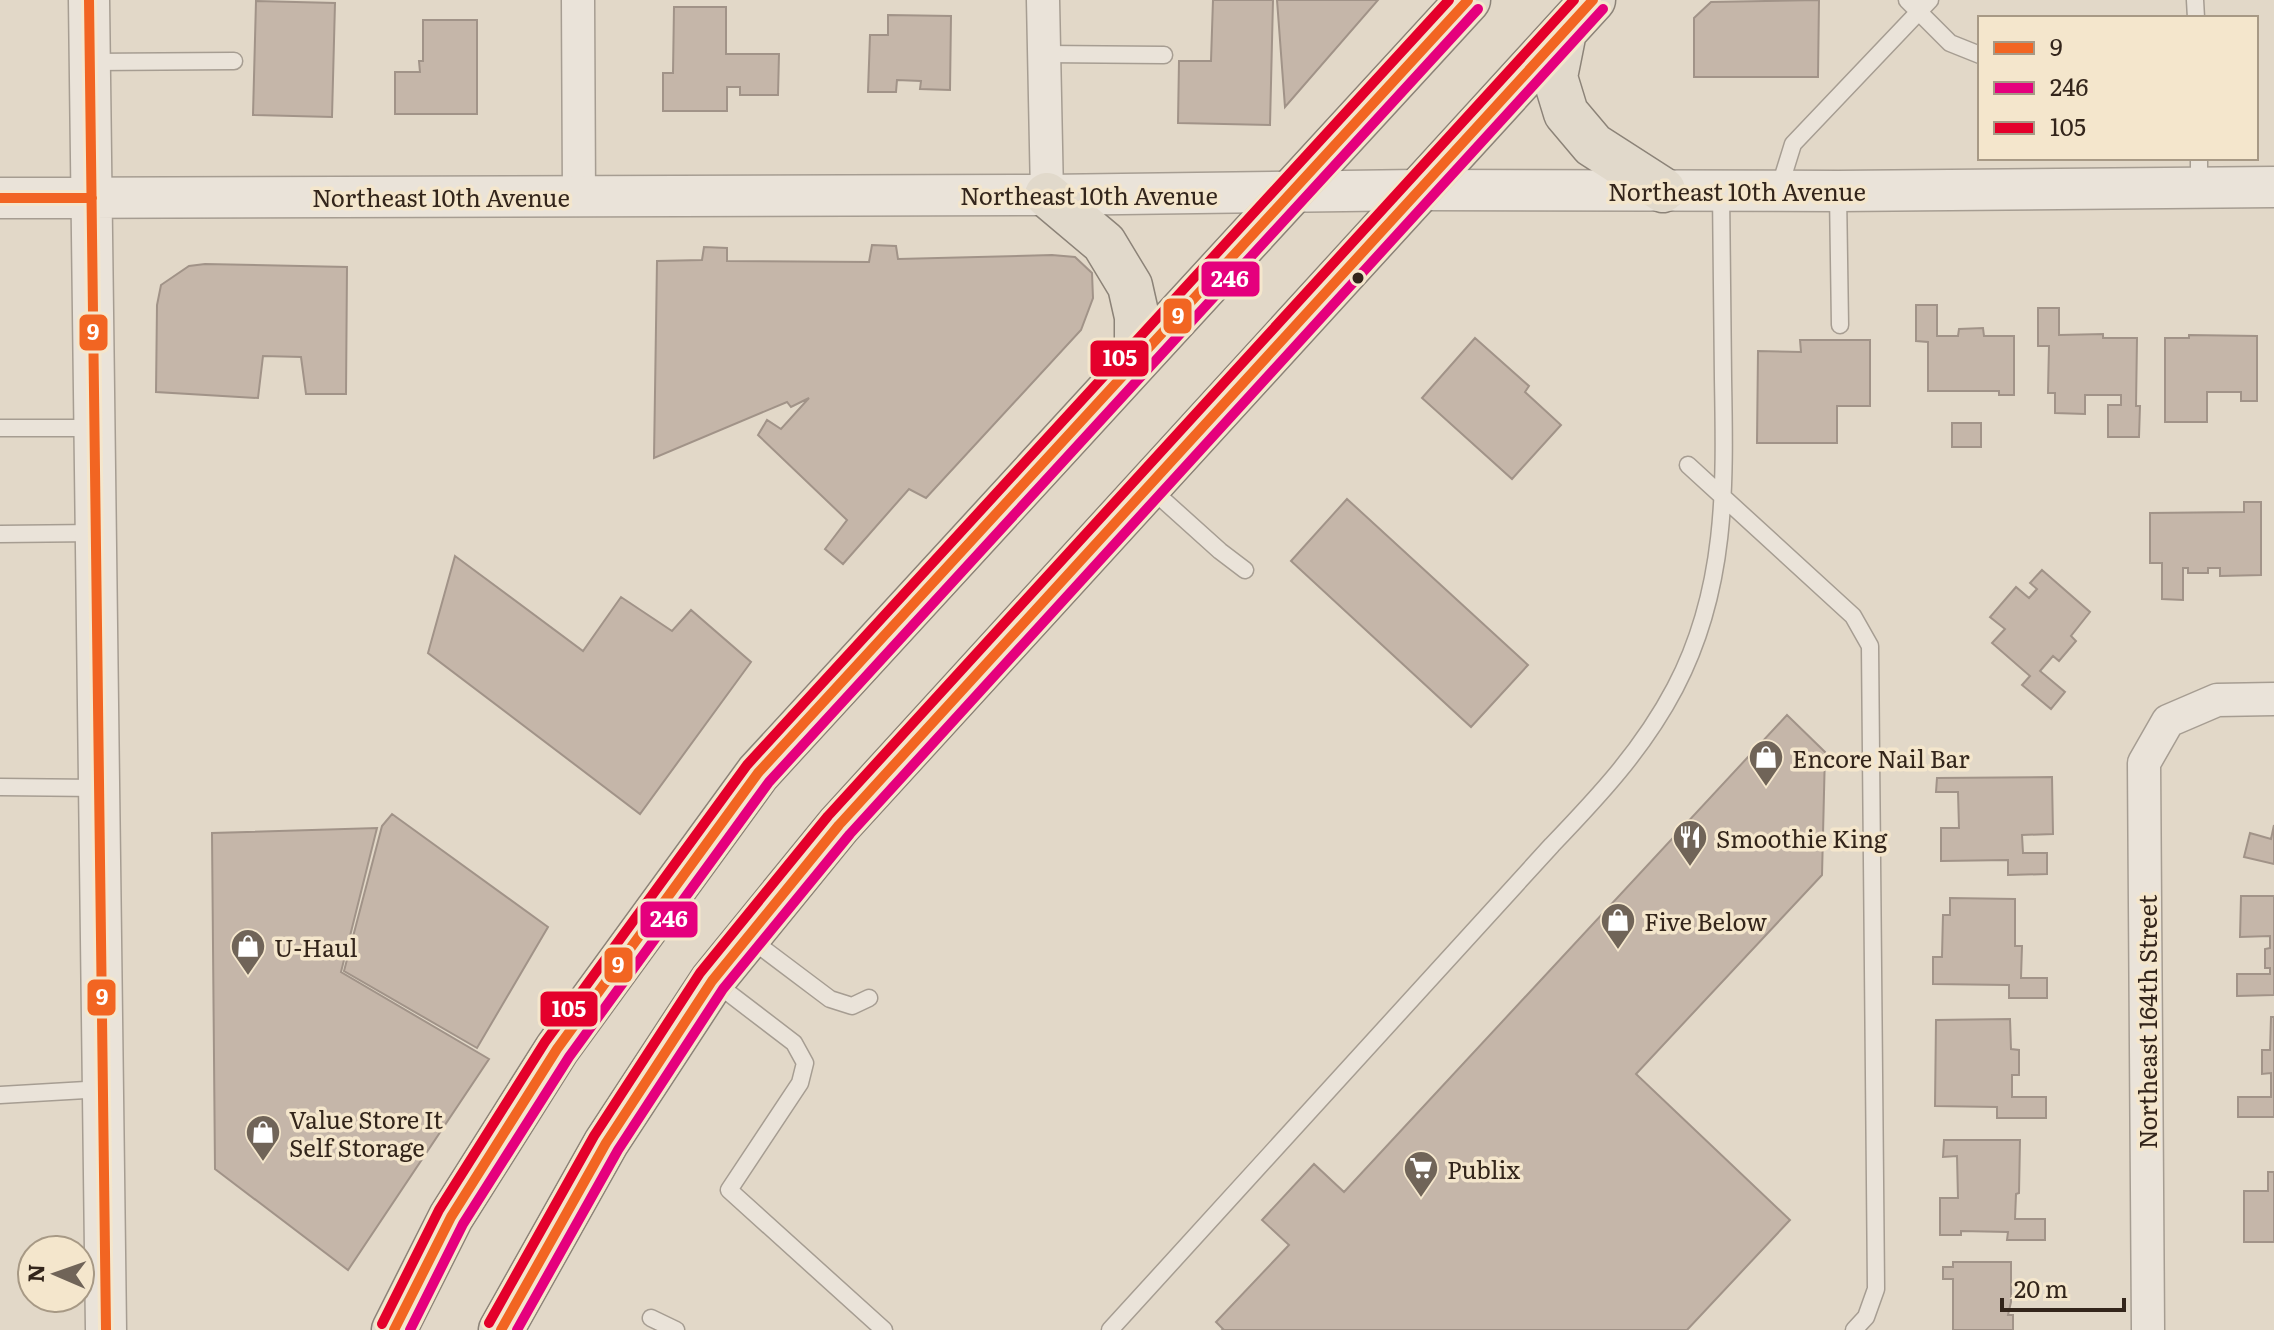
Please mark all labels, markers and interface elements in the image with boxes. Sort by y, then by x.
legend [1978,16,2258,160]
text: 9 [2050,28,2063,63]
text: 246 [2050,68,2088,103]
text: 105 [2050,108,2086,143]
street label: Northeast 10th Avenue [1608,173,1866,208]
street label: Northeast 10th Avenue [960,177,1218,212]
street label: Northeast 10th Avenue [312,179,570,214]
line badge: 246 [1200,260,1261,298]
text: 246 [1211,261,1249,294]
unlabelled marker [1350,270,1366,286]
line badge: 9 [1162,297,1193,335]
text: 9 [1172,298,1184,331]
line badge: 9 [78,313,109,352]
text: 9 [87,314,99,347]
line badge: 105 [1089,339,1150,378]
text: 105 [1103,340,1137,373]
shop icon: Encore Nail Bar [1747,738,1785,788]
place label: Encore Nail Bar [1792,740,1970,775]
restaurant icon: Smoothie King [1671,818,1709,868]
place label: Smoothie King [1716,820,1888,855]
street label: Northeast 164th Street [2129,894,2164,1149]
line badge: 246 [639,900,699,939]
text: 246 [650,901,688,934]
shop icon: Five Below [1599,901,1637,951]
place label: Five Below [1644,903,1767,938]
shop icon: U-Haul [229,927,267,977]
place label: U-Haul [274,929,358,964]
line badge: 9 [603,946,634,984]
text: 9 [612,947,624,980]
line badge: 9 [86,978,117,1017]
text: 9 [96,979,108,1012]
line badge: 105 [539,990,599,1028]
text: 105 [552,991,586,1024]
place label: Value Store It Self Storage [289,1101,443,1164]
shop icon: Value Store It Self Storage [244,1113,282,1163]
supermarket icon: Publix [1402,1149,1440,1199]
place label: Publix [1447,1151,1520,1186]
north arrow [16,1234,96,1314]
scale bar [2002,1262,2124,1312]
text: N [18,1263,51,1283]
text: 20 m [2014,1270,2068,1305]

